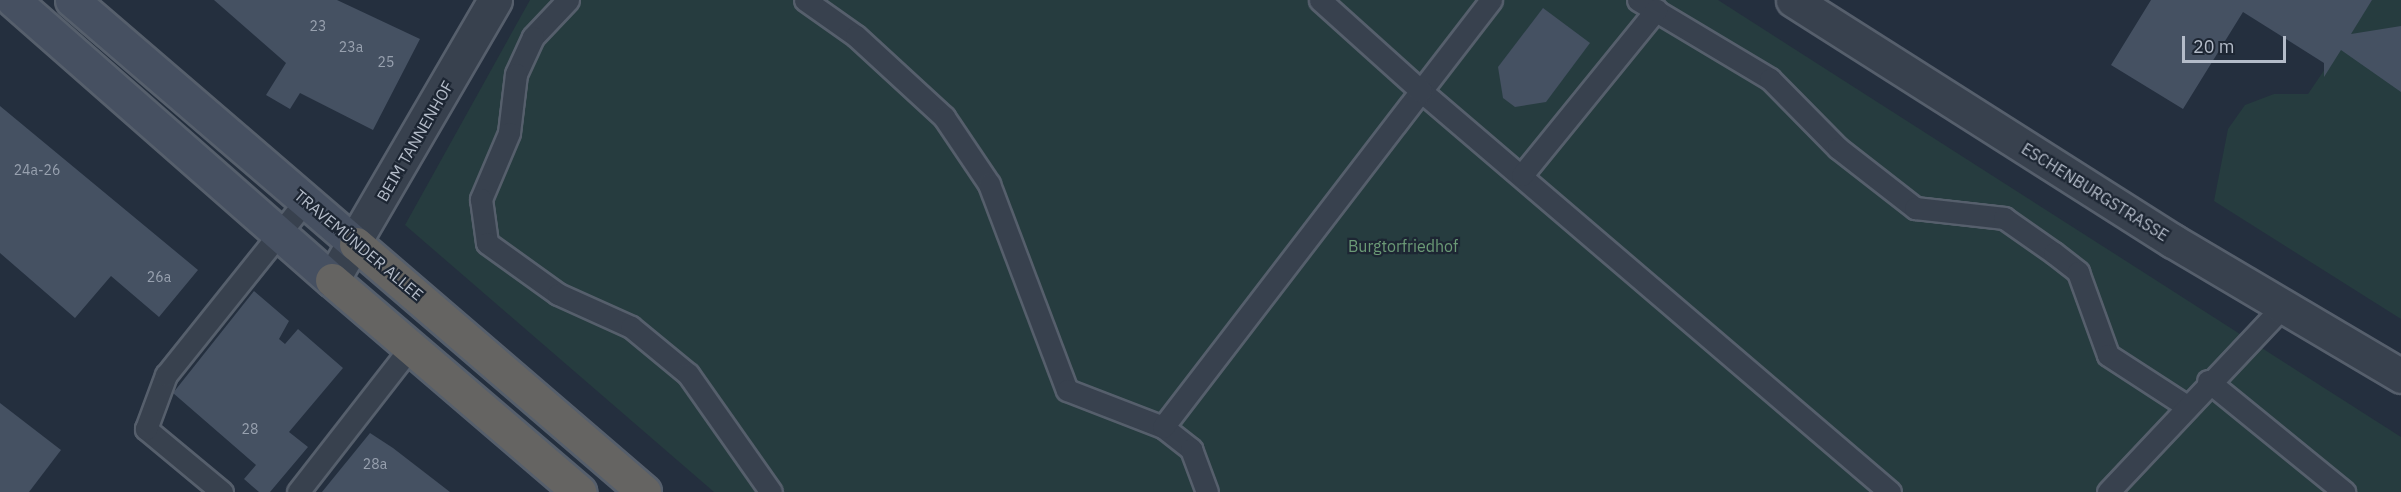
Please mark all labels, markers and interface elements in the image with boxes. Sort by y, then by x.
house number: 23 [310,18,326,34]
scale bar [2185,24,2288,62]
text: 20 m [2193,35,2235,58]
house number: 23a [339,39,363,55]
house number: 25 [378,54,394,70]
street label: BEIM TANNENHOF [373,77,457,205]
street label: ESCHENBURGSTRASSE [2018,139,2172,245]
house number: 24a-26 [14,162,60,178]
street label: TRAVEMÜNDER ALLEE [291,186,427,304]
park label: Burgtorfriedhof [1348,236,1458,256]
house number: 26a [147,269,171,285]
house number: 28 [242,421,258,437]
house number: 28a [363,456,387,472]

